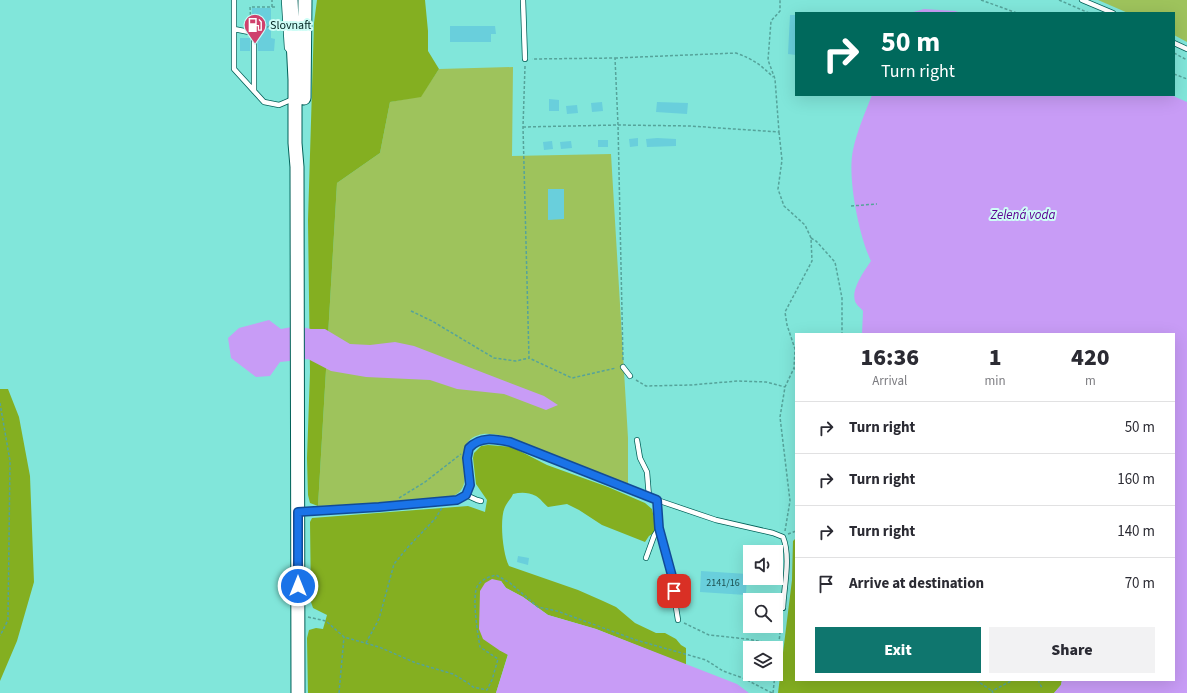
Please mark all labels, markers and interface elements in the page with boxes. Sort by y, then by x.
fuel station icon: Slovnaft [242,12,268,45]
place label: Slovnaft [270,17,311,34]
text: 50 m [881,22,940,62]
icon: right [815,28,867,80]
text: Turn right [881,59,955,84]
water label: Zelená voda [990,206,1055,224]
text: 16:36 [860,340,919,375]
text: 1 [989,340,1002,375]
text: 420 [1071,340,1110,375]
text: Arrival [872,372,907,390]
text: min [985,372,1006,390]
text: m [1085,372,1096,390]
icon: right [815,417,837,439]
text: Turn right [849,417,915,438]
text: 50 m [1125,417,1155,438]
icon: right [815,469,837,491]
text: Turn right [849,469,915,490]
text: 160 m [1117,469,1155,490]
icon: right [815,521,837,543]
text: Turn right [849,521,915,542]
text: 140 m [1117,521,1155,542]
map controls [743,545,783,681]
button: sound [743,545,783,585]
position arrow [277,565,319,607]
icon: arrive [815,573,837,595]
text: Arrive at destination [849,573,984,594]
text: 70 m [1125,573,1155,594]
pin [657,574,691,608]
house number: 2141/16 [706,576,740,590]
icon: arrive [663,580,685,602]
button: search [743,593,783,633]
button: Exit [815,627,981,673]
button: Share [989,627,1155,673]
button: layers [743,641,783,681]

